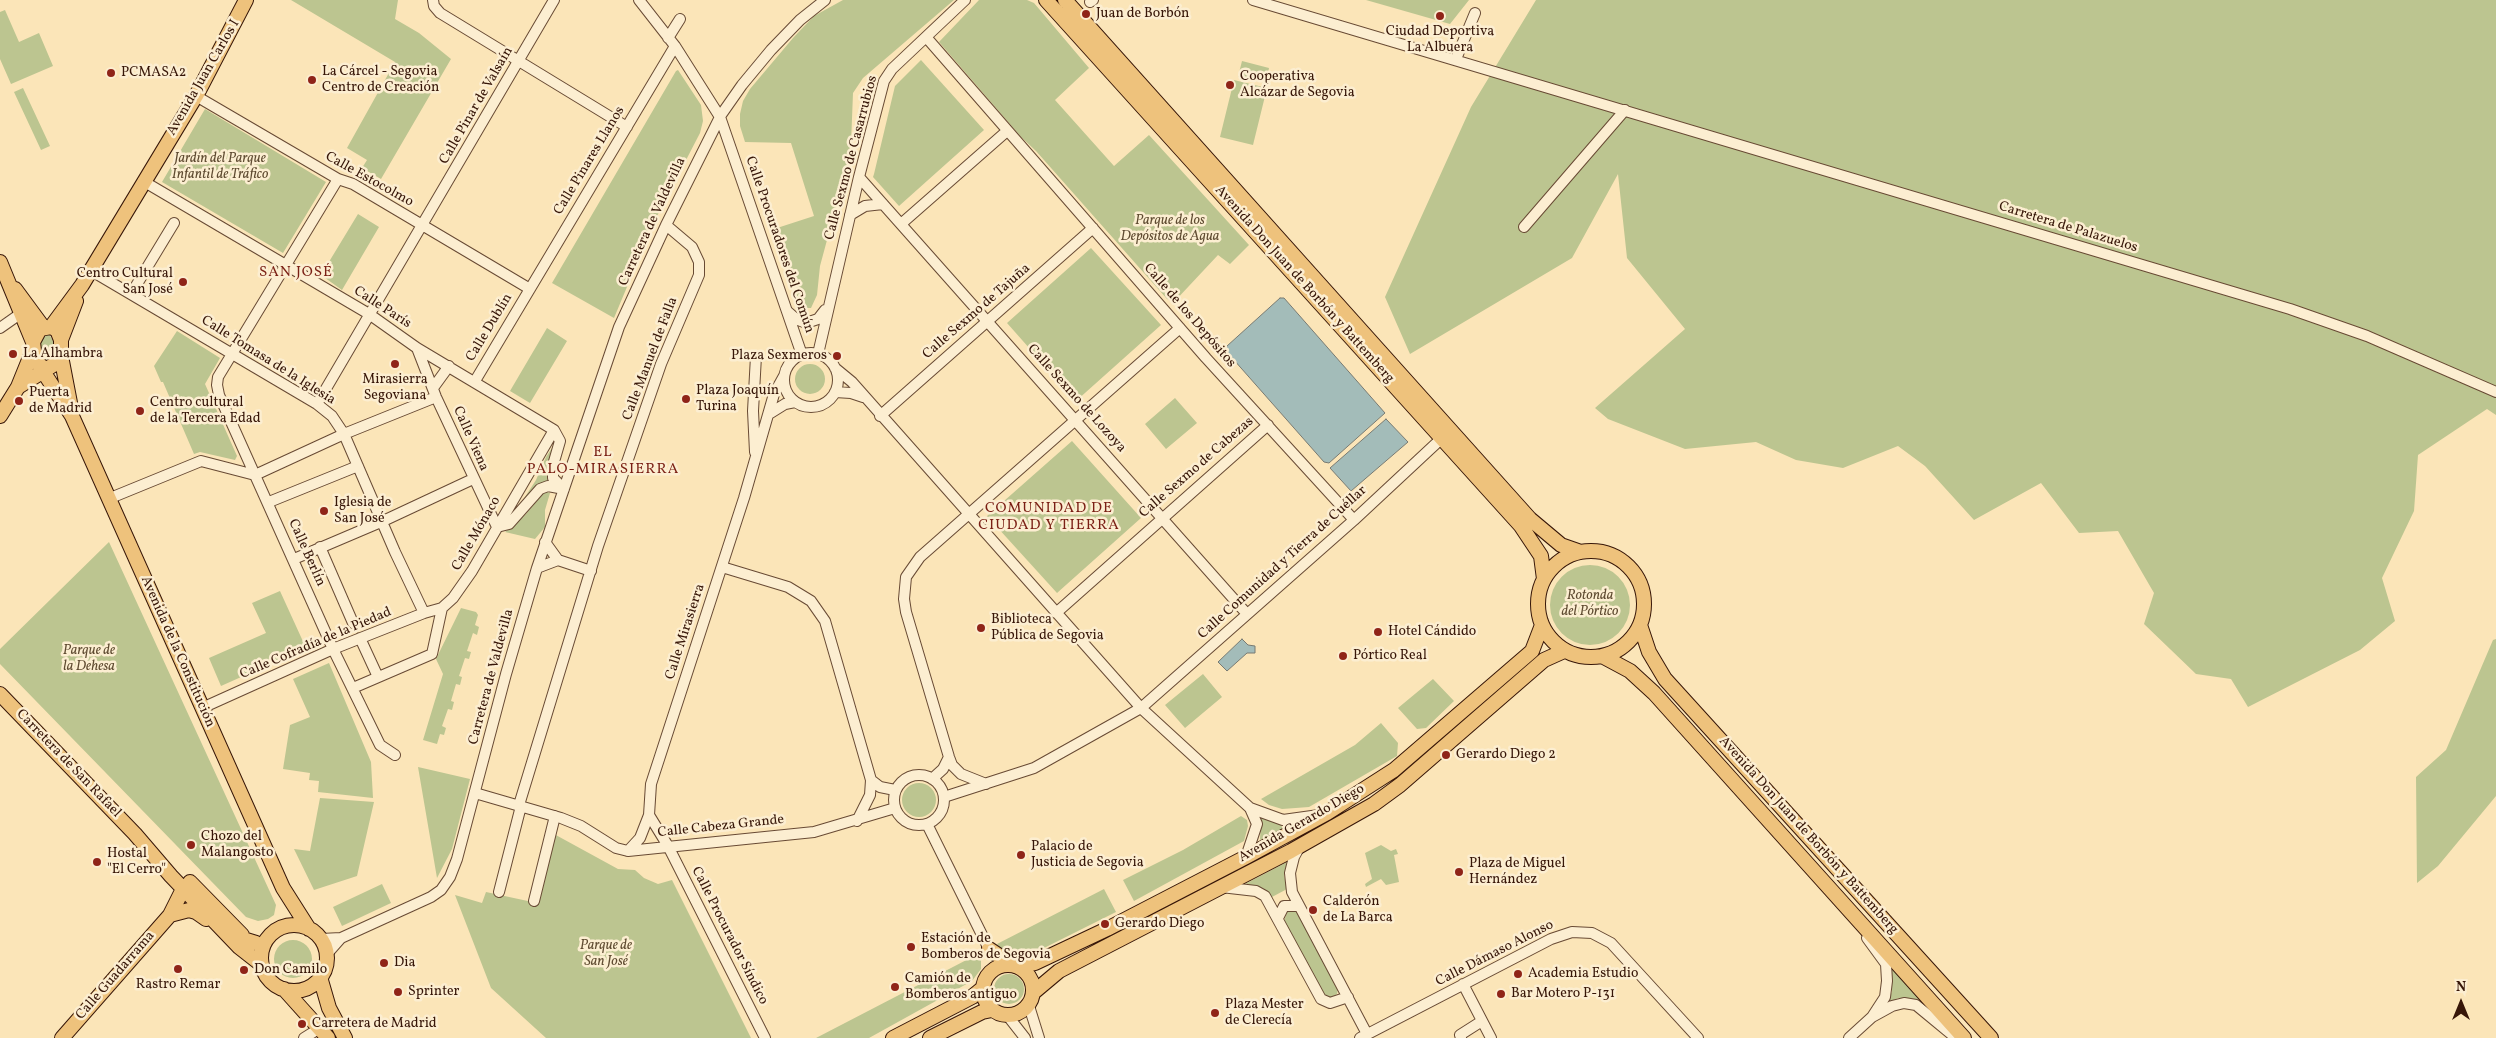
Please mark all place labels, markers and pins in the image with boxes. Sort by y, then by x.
place label: Juan de Borbón [1096,6,1189,22]
marker: Juan de Borbón [1080,8,1092,20]
marker: Ciudad Deportiva La Albuera [1434,10,1446,22]
place label: Ciudad Deportiva La Albuera [1386,24,1494,56]
place label: La Cárcel - Segovia Centro de Creación [322,64,439,96]
place label: PCMASA2 [121,65,186,81]
marker: PCMASA2 [105,67,117,79]
place label: Cooperativa Alcázar de Segovia [1240,69,1355,102]
marker: La Cárcel - Segovia Centro de Creación [306,74,318,86]
marker: Cooperativa Alcázar de Segovia [1224,79,1236,91]
place label: Centro Cultural San José [77,266,173,298]
marker: Centro Cultural San José [177,276,189,288]
place label: La Alhambra [23,346,103,362]
marker: La Alhambra [7,348,19,360]
place label: Plaza Sexmeros [731,348,827,364]
marker: Plaza Sexmeros [831,350,843,362]
marker: Mirasierra Segoviana [389,358,401,370]
place label: Mirasierra Segoviana [362,372,428,404]
place label: Plaza Joaquín Turina [696,383,779,416]
place label: Puerta de Madrid [29,385,92,418]
marker: Plaza Joaquín Turina [680,393,692,405]
marker: Puerta de Madrid [13,395,25,407]
place label: Centro cultural de la Tercera Edad [150,395,261,428]
marker: Centro cultural de la Tercera Edad [134,405,146,417]
place label: Iglesia de San José [334,495,391,528]
marker: Iglesia de San José [318,505,330,517]
place label: Biblioteca Pública de Segovia [991,612,1104,644]
marker: Biblioteca Pública de Segovia [975,622,987,634]
place label: Hotel Cándido [1388,624,1476,640]
marker: Hotel Cándido [1372,626,1384,638]
place label: Pórtico Real [1353,648,1427,664]
marker: Pórtico Real [1337,650,1349,662]
place label: Gerardo Diego 2 [1456,747,1556,763]
marker: Gerardo Diego 2 [1440,749,1452,761]
place label: Chozo del Malangosto [201,829,273,862]
marker: Chozo del Malangosto [185,839,197,851]
place label: Palacio de Justicia de Segovia [1031,839,1144,872]
place label: Hostal "El Cerro" [107,846,166,879]
marker: Palacio de Justicia de Segovia [1015,849,1027,861]
marker: Hostal "El Cerro" [91,856,103,868]
place label: Plaza de Miguel Hernández [1469,856,1566,889]
marker: Plaza de Miguel Hernández [1453,866,1465,878]
place label: Calderón de La Barca [1323,894,1393,926]
marker: Calderón de La Barca [1307,904,1319,916]
place label: Gerardo Diego [1115,916,1204,932]
marker: Gerardo Diego [1099,918,1111,930]
place label: Estación de Bomberos de Segovia [921,931,1051,964]
marker: Estación de Bomberos de Segovia [905,941,917,953]
place label: Dia [394,955,415,971]
marker: Dia [378,957,390,969]
place label: Don Camilo [254,962,327,978]
marker: Rastro Remar [172,963,184,975]
marker: Don Camilo [238,964,250,976]
place label: Academia Estudio [1528,966,1638,982]
marker: Academia Estudio [1512,968,1524,980]
place label: Camión de Bomberos antiguo [905,971,1017,1004]
place label: Rastro Remar [136,977,220,993]
marker: Camión de Bomberos antiguo [889,981,901,993]
place label: Sprinter [408,984,459,1000]
marker: Sprinter [392,986,404,998]
place label: Bar Motero P-131 [1511,986,1615,1002]
marker: Bar Motero P-131 [1495,988,1507,1000]
place label: Plaza Mester de Clerecía [1225,997,1304,1030]
marker: Plaza Mester de Clerecía [1209,1007,1221,1019]
place label: Carretera de Madrid [312,1016,437,1032]
marker: Carretera de Madrid [296,1018,308,1030]

